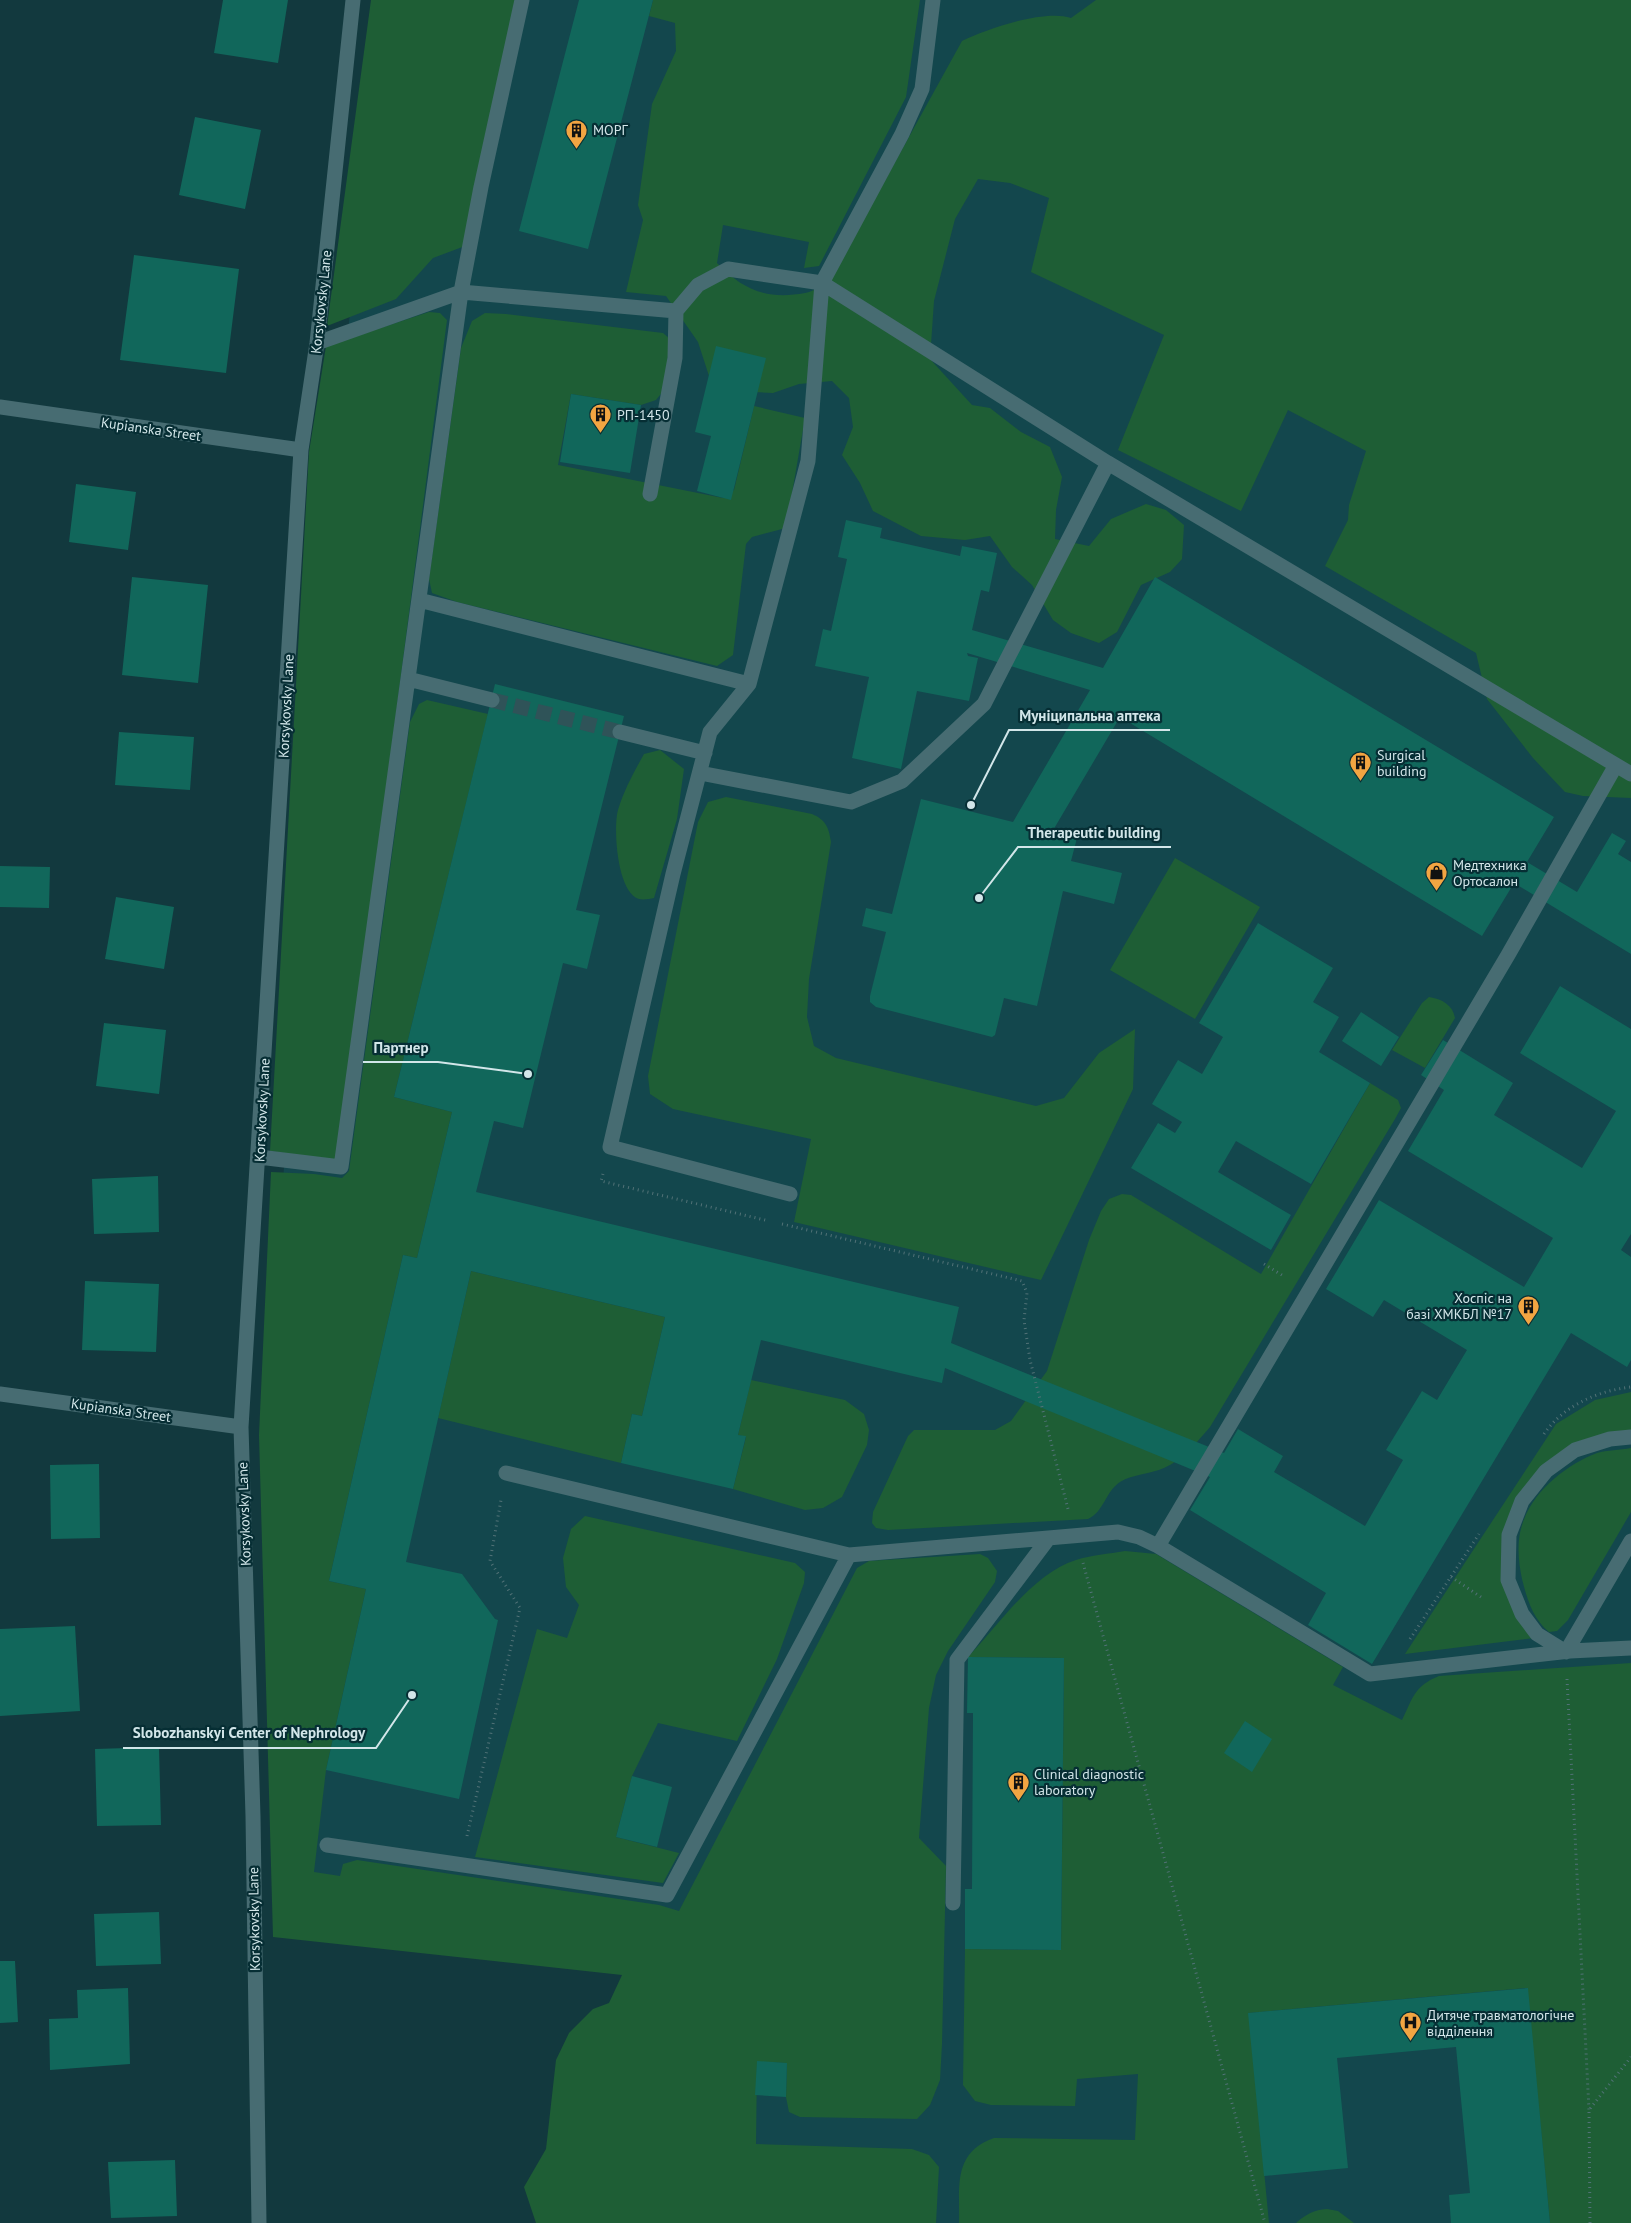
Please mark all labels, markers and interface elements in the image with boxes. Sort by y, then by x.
building icon: МОРГ [565,118,589,149]
place label: МОРГ [593,121,628,139]
street label: Korsykovsky Lane [307,249,335,355]
building icon: РП-1450 [589,403,613,434]
place label: РП-1450 [617,406,670,424]
street label: Kupianska Street [100,413,202,445]
street label: Korsykovsky Lane [274,654,298,758]
callout: Муніципальна аптека [1009,700,1170,730]
text: Муніципальна аптека [1019,706,1161,725]
place label: Surgical building [1377,746,1426,780]
building icon: Surgical building [1349,751,1373,782]
callout: Therapeutic building [1018,817,1171,847]
text: Therapeutic building [1028,823,1160,842]
place label: Медтехника Ортосалон [1453,856,1527,890]
shop icon: Медтехника Ортосалон [1425,861,1449,892]
callout: Партнер [363,1032,438,1062]
text: Партнер [373,1038,429,1057]
street label: Korsykovsky Lane [250,1058,274,1162]
place label: Хоспіс на базі ХМКБЛ №17 [1406,1289,1512,1323]
building icon: Хоспіс на базі ХМКБЛ №17 [1516,1294,1540,1325]
street label: Kupianska Street [70,1394,172,1426]
street label: Korsykovsky Lane [233,1462,255,1566]
callout: Slobozhanskyi Center of Nephrology [123,1718,376,1748]
text: Slobozhanskyi Center of Nephrology [133,1723,366,1742]
place label: Clinical diagnostic laboratory [1034,1765,1144,1799]
building icon: Clinical diagnostic laboratory [1006,1770,1030,1801]
street label: Korsykovsky Lane [244,1867,264,1971]
place label: Дитяче травматологічне відділення [1427,2006,1574,2040]
hospital icon: Дитяче травматологічне відділення [1399,2011,1423,2042]

